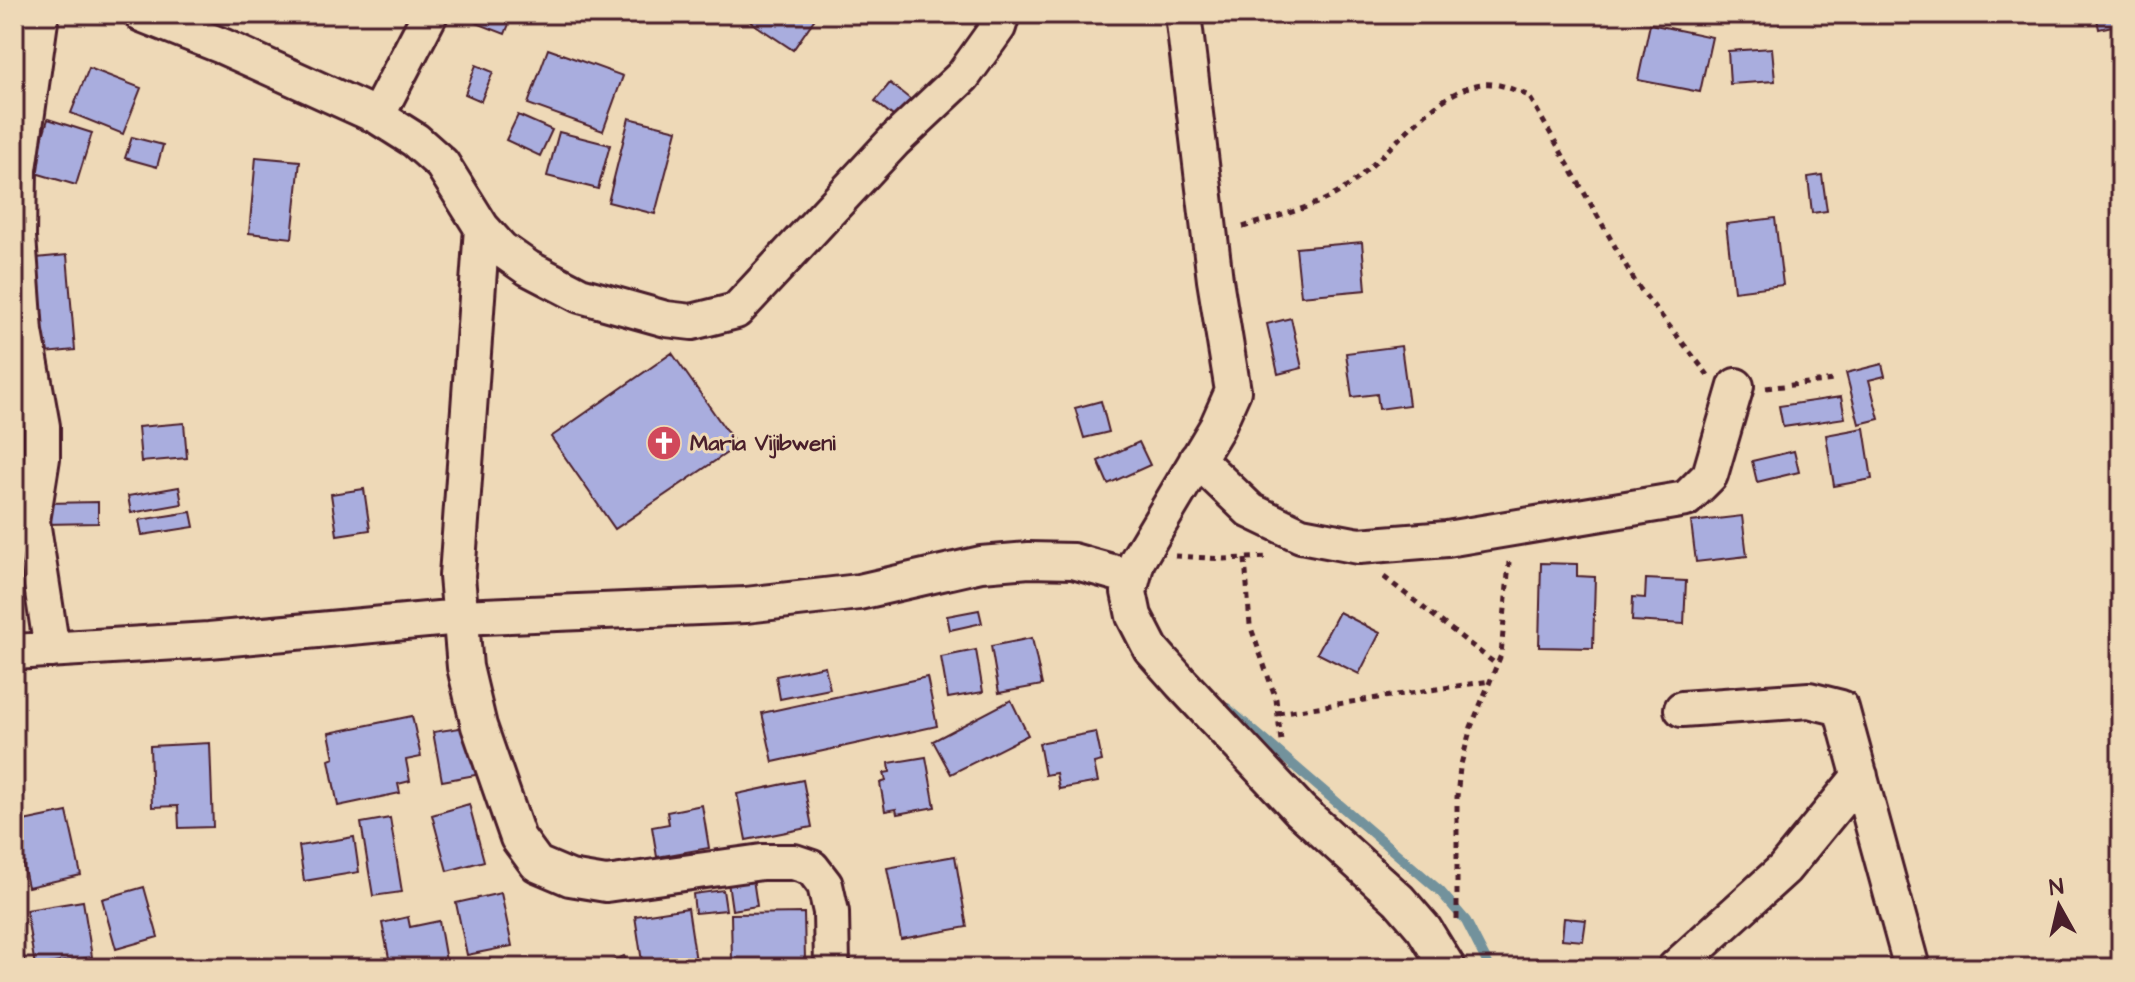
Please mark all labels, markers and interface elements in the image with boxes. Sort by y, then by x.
church icon: Maria Vijibweni [645,424,683,462]
place label: Maria Vijibweni [690,428,836,459]
north arrow [2019,866,2099,946]
text: N [2047,871,2066,904]

